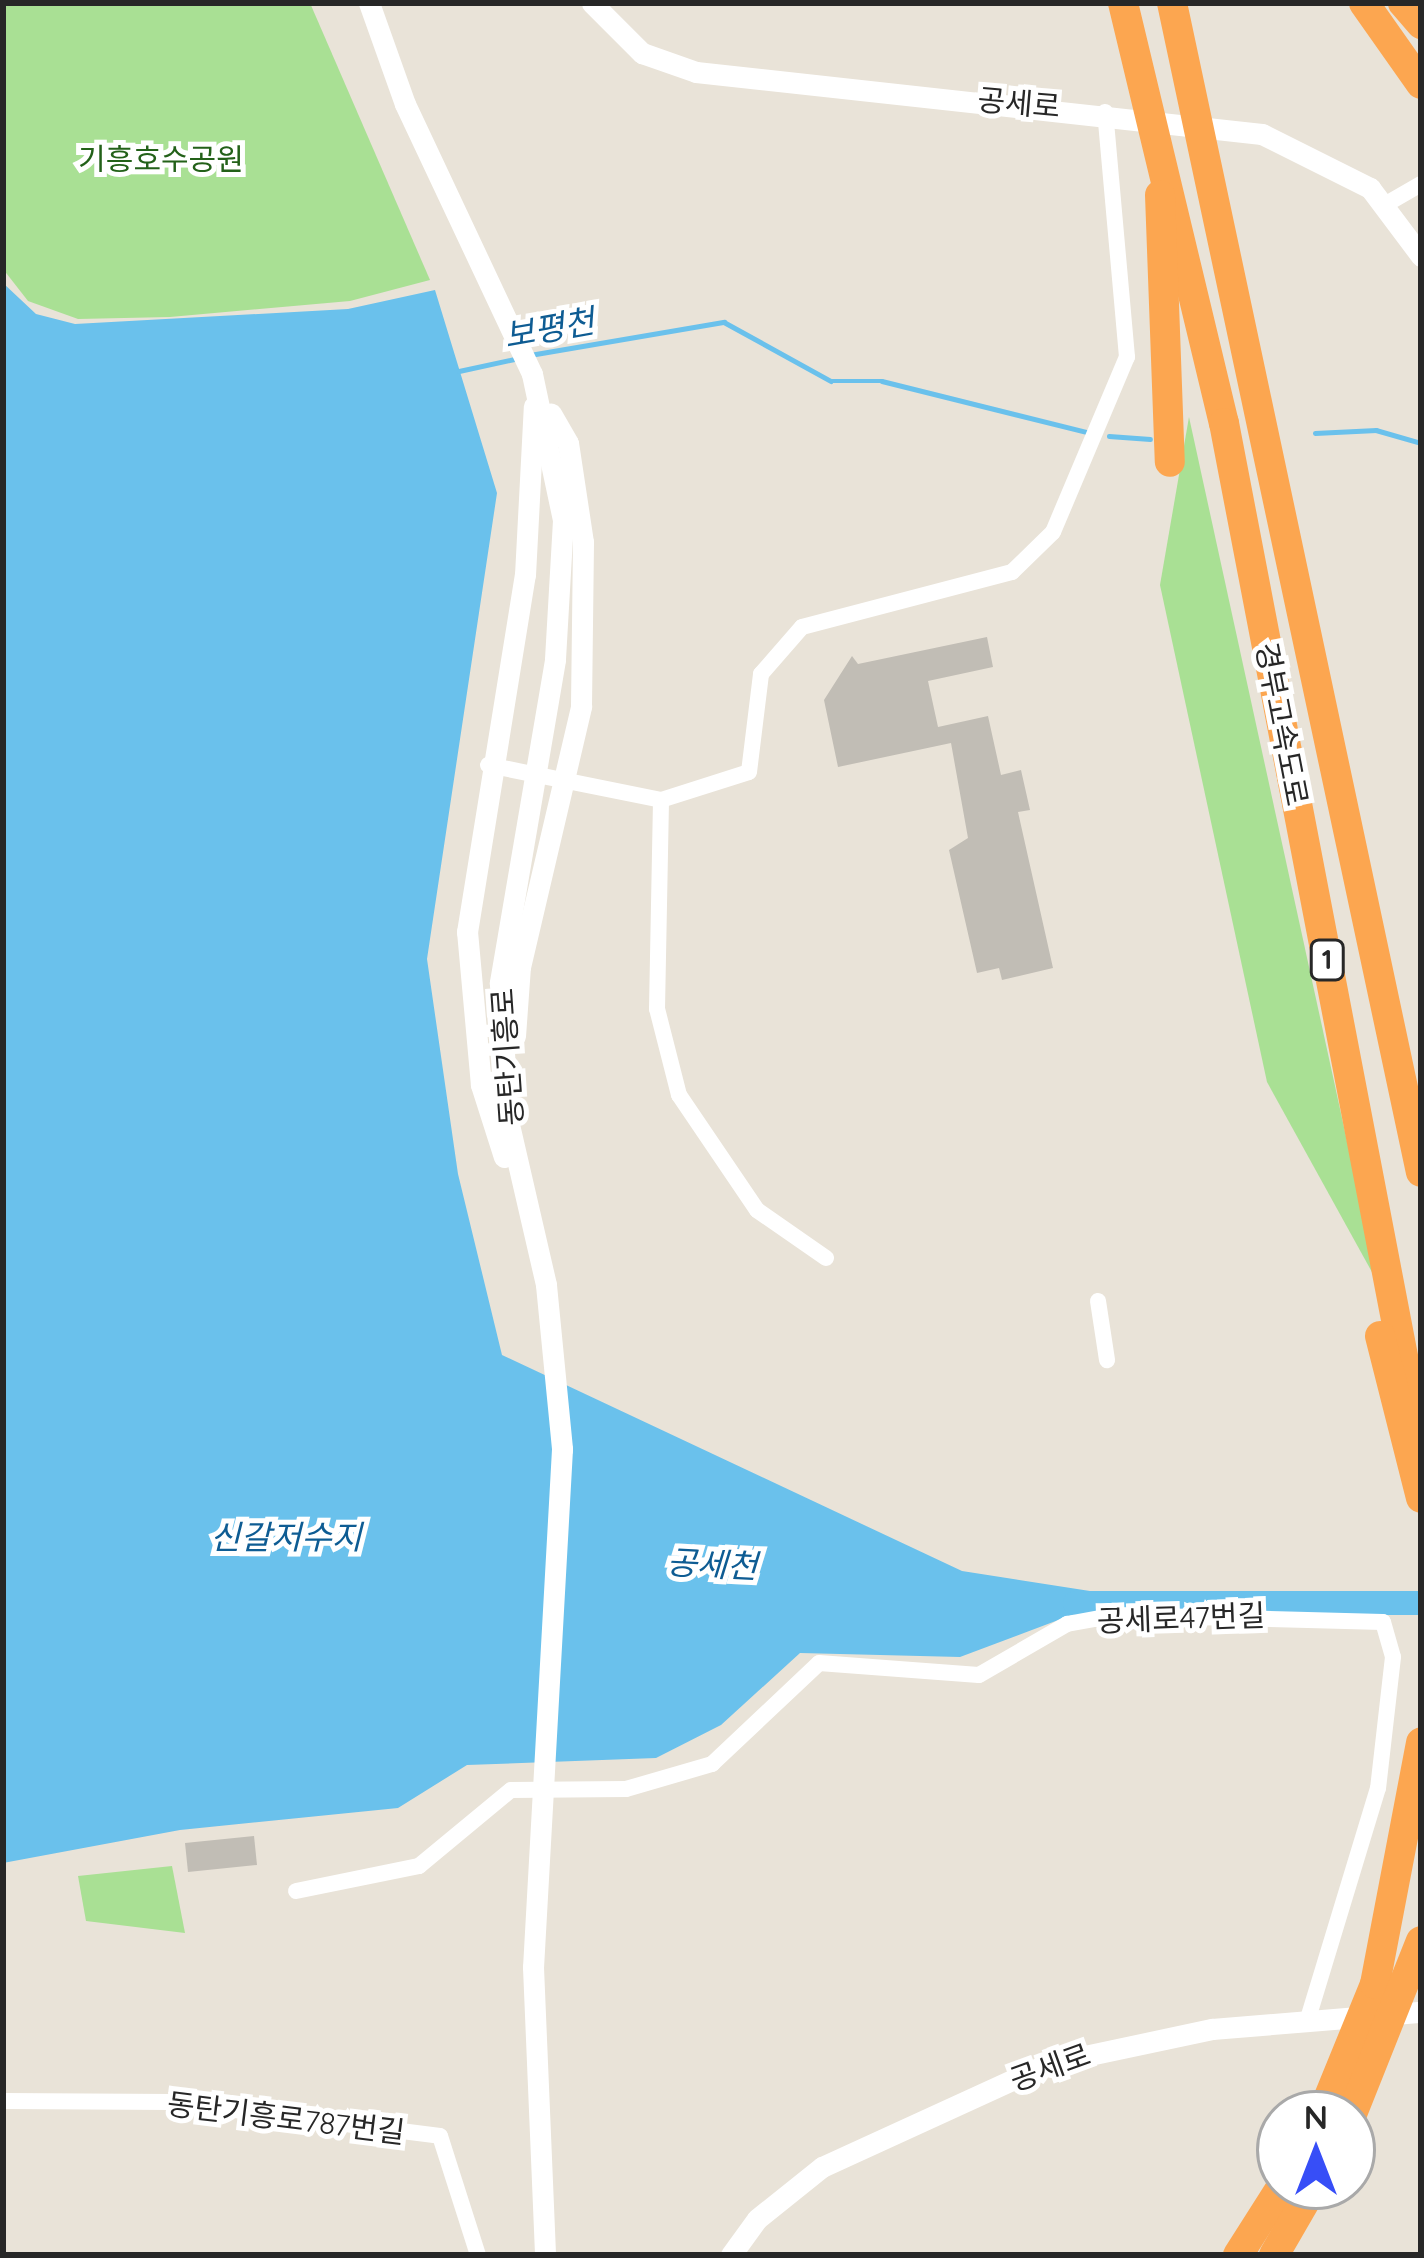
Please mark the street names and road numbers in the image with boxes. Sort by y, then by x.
street label: 공세로 [976,81,1062,125]
street label: 경부고속도로 [1249,639,1315,809]
road number: 1 [1309,939,1345,981]
street label: 동탄기흥로 [484,987,530,1127]
street label: 공세로47번길 [1096,1597,1266,1639]
street label: 공세로 [1005,2036,1095,2098]
street label: 동탄기흥로787번길 [165,2086,407,2150]

